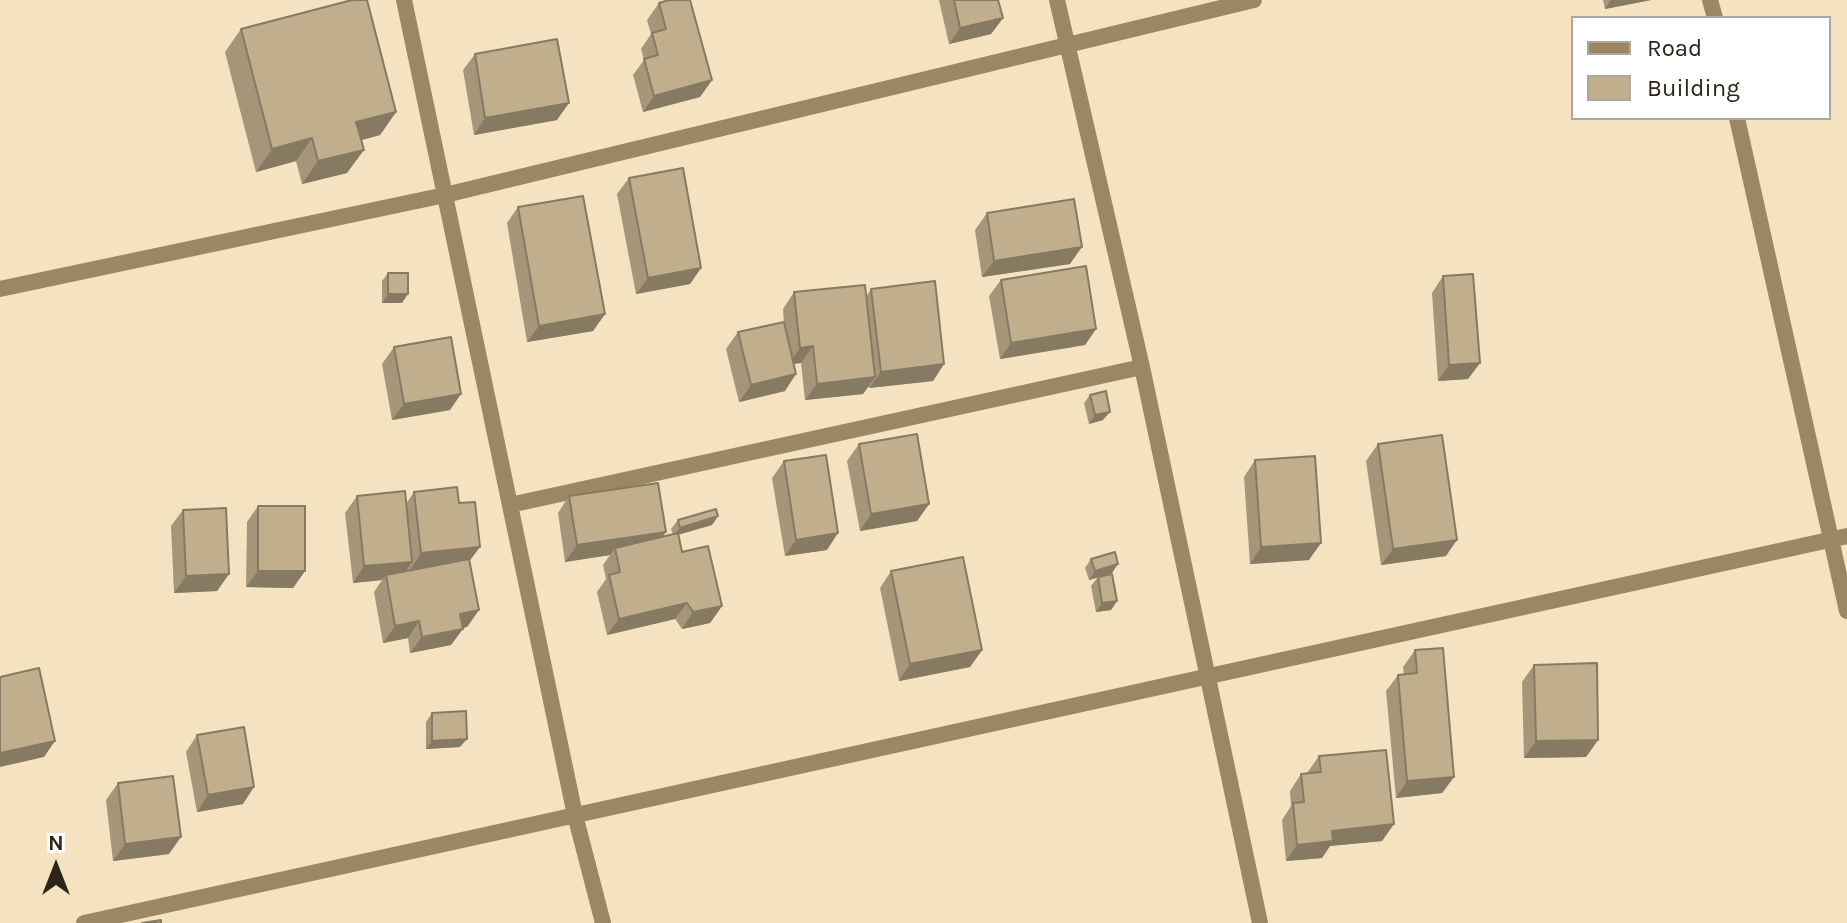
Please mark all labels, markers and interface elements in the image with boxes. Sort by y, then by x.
legend [1571,16,1831,120]
text: Road [1647,34,1702,62]
text: Building [1647,74,1740,102]
north arrow [16,827,96,907]
text: N [48,830,64,856]

